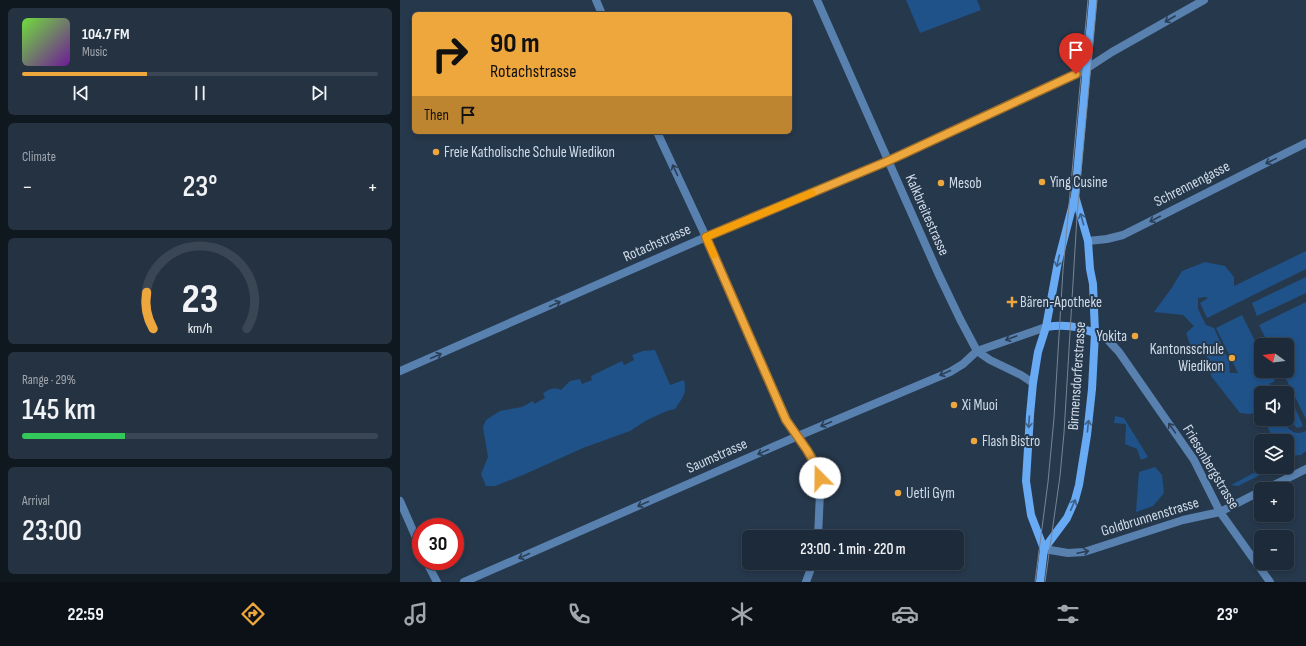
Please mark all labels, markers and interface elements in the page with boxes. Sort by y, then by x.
one-way arrow [1164,16,1176,24]
text: 104.7 FM [82,25,129,44]
text: 90 m [490,27,540,60]
icon: right [424,28,476,80]
pin [1059,33,1093,74]
icon: arrive [1065,39,1087,61]
text: Music [82,44,107,60]
text: Rotachstrasse [490,61,577,82]
icon: previous [70,82,92,104]
icon: pause [189,82,211,104]
icon: next [308,82,330,104]
icon: arrive [457,104,479,126]
text: Then [424,106,449,125]
place label: Freie Katholische Schule Wiedikon [444,143,615,162]
marker: Freie Katholische Schule Wiedikon [431,147,441,157]
text: Climate [22,149,56,165]
street label: Schrennengasse [1151,157,1233,211]
one-way arrow [1265,157,1277,165]
one-way arrow [671,165,678,177]
text: 23° [182,169,218,205]
street label: Kalkbreitestrasse [901,171,953,259]
place label: Ying Cusine [1050,173,1107,192]
text: − [22,174,33,201]
text: + [367,174,378,201]
place label: Mesob [949,174,982,193]
marker: Ying Cusine [1037,177,1047,187]
marker: Mesob [936,178,946,188]
one-way arrow [1078,212,1085,225]
one-way arrow [1149,216,1161,223]
street label: Rotachstrasse [620,220,694,266]
one-way arrow [1054,254,1061,267]
text: 23 [182,275,218,324]
place label: Bären-Apotheke [1020,293,1102,312]
marker: Bären-Apotheke [1007,297,1017,307]
one-way arrow [548,299,560,307]
text: km/h [188,320,212,337]
street label: Birmensdorferstrasse [1064,321,1090,431]
place label: Yokita [1096,327,1127,346]
marker: Yokita [1130,331,1140,341]
one-way arrow [1005,335,1017,343]
north arrow [1254,338,1294,378]
map controls [1254,338,1294,570]
place label: Kantonsschule Wiedikon [1150,340,1224,376]
one-way arrow [429,351,441,359]
marker: Kantonsschule Wiedikon [1227,353,1237,363]
one-way arrow [940,370,952,378]
text: Range · 29% [22,372,76,388]
button: sound [1254,386,1294,426]
text: 145 km [22,392,96,428]
place label: Xi Muoi [961,396,998,415]
marker: Xi Muoi [949,400,959,410]
one-way arrow [1026,415,1033,428]
one-way arrow [1084,420,1092,433]
one-way arrow [820,421,832,429]
street label: Friesenbergstrasse [1178,421,1244,513]
one-way arrow [1168,423,1176,434]
place label: Flash Bistro [982,432,1040,451]
street label: Saumstrasse [684,434,750,478]
button: layers [1254,434,1294,474]
marker: Flash Bistro [969,436,979,446]
one-way arrow [757,448,769,456]
position arrow [799,457,841,499]
button: + [1254,482,1294,522]
place label: Uetli Gym [906,484,955,503]
marker: Uetli Gym [893,488,903,498]
text: Arrival [22,493,50,509]
street label: Goldbrunnenstrasse [1099,493,1201,541]
one-way arrow [1070,499,1077,511]
one-way arrow [638,500,650,508]
text: 23:00 [22,513,82,549]
speed limit sign: 30 [412,518,464,570]
button: − [1254,530,1294,570]
text: 23:00 · 1 min · 220 m [800,540,906,559]
one-way arrow [1076,547,1089,555]
one-way arrow [519,553,531,560]
icon: directions [239,600,267,628]
icon: music [402,600,430,628]
icon: phone [565,600,593,628]
icon: climate [728,600,756,628]
icon: car [891,600,919,628]
icon: filters [1054,600,1082,628]
text: 22:59 [68,604,104,625]
text: 23° [1217,604,1238,625]

